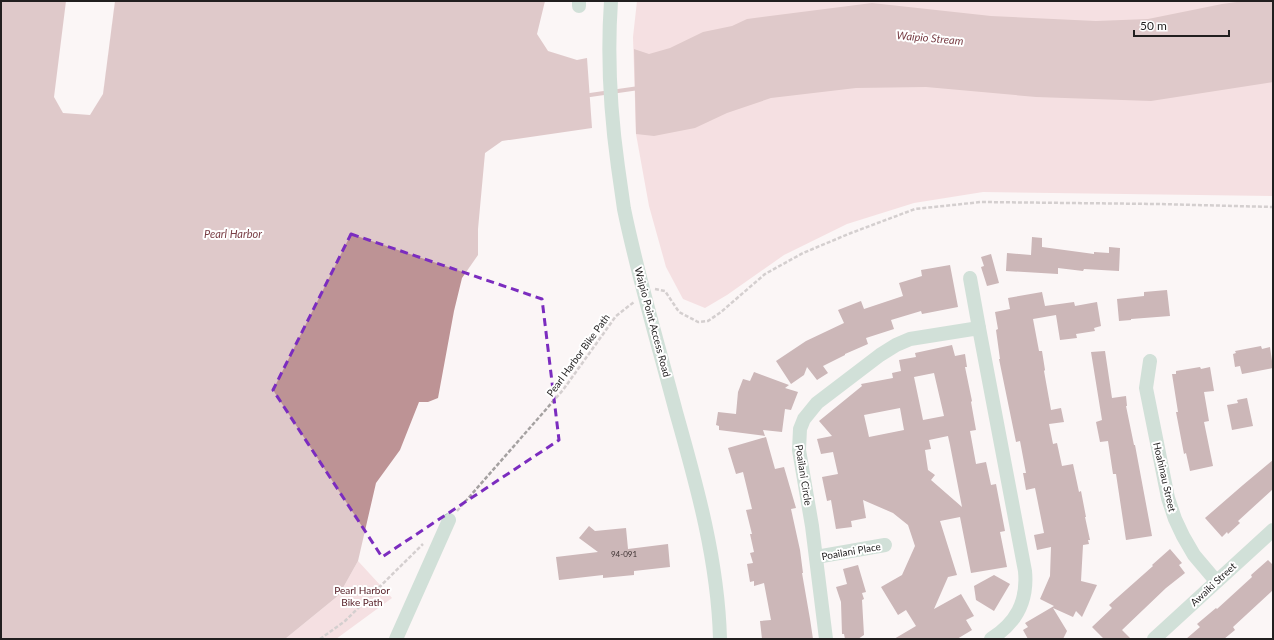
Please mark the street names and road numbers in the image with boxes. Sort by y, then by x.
street label: Waipio Point Access Road [633,266,673,378]
street label: Pearl Harbor Bike Path [544,311,612,399]
street label: Hoahinau Street [1151,441,1179,513]
street label: Poailani Circle [793,444,815,506]
street label: Poailani Place [820,540,882,562]
street label: Awaiki Street [1188,560,1239,608]

